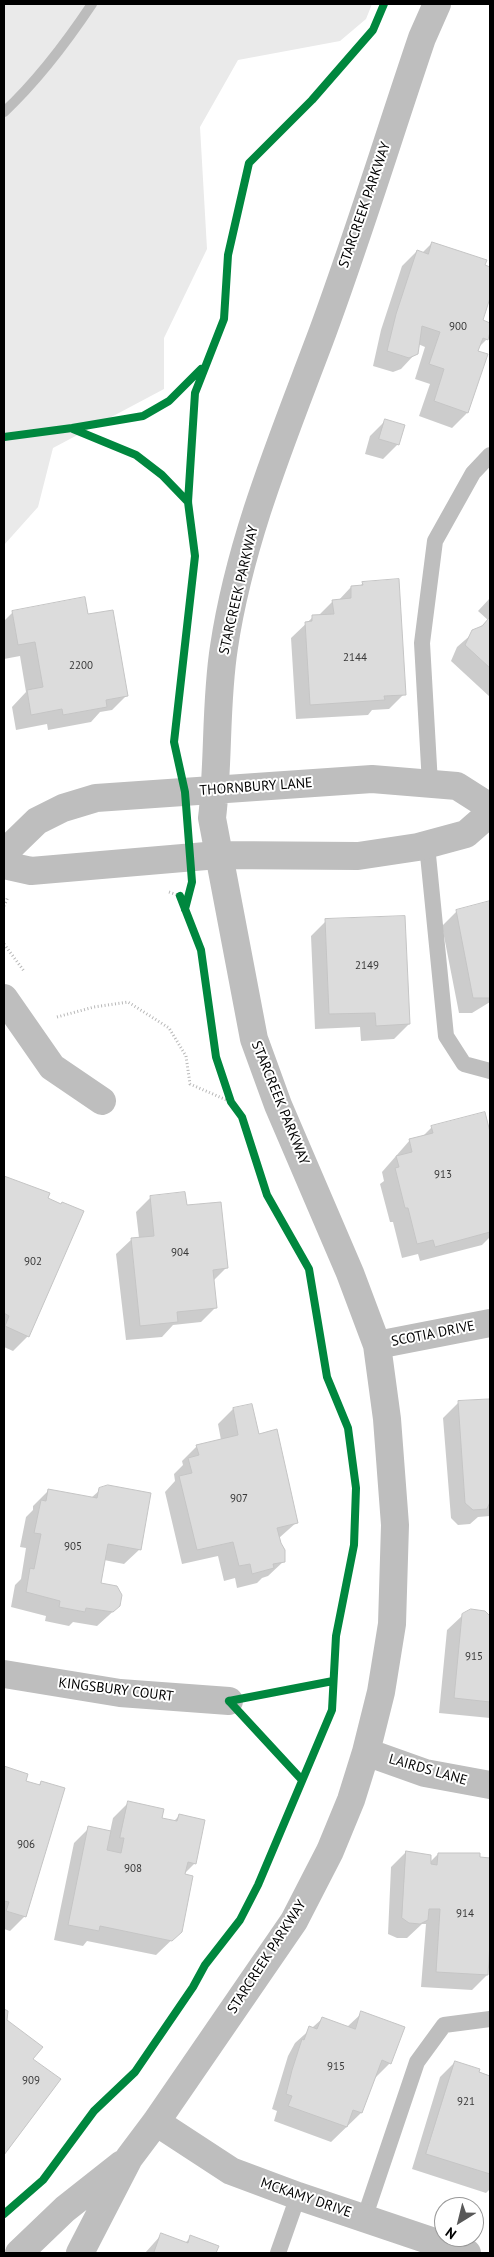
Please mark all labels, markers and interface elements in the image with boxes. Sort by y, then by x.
street label: STARCREEK PARKWAY [336,140,394,270]
house number: 900 [449,320,467,334]
street label: STARCREEK PARKWAY [216,524,262,656]
house number: 2144 [343,651,367,665]
house number: 2200 [69,659,93,673]
street label: THORNBURY LANE [199,775,313,799]
house number: 2149 [355,959,379,973]
street label: STARCREEK PARKWAY [247,1039,313,1167]
house number: 913 [434,1168,452,1182]
house number: 904 [171,1246,189,1260]
house number: 902 [24,1255,42,1269]
street label: SCOTIA DRIVE [390,1318,476,1350]
house number: 907 [230,1492,248,1506]
house number: 905 [64,1540,82,1554]
house number: 915 [465,1650,483,1664]
street label: KINGSBURY COURT [57,1675,175,1705]
street label: LAIRDS LANE [387,1751,469,1789]
house number: 906 [17,1838,35,1852]
house number: 908 [124,1862,142,1876]
street label: STARCREEK PARKWAY [224,1897,310,2017]
house number: 914 [456,1907,474,1921]
house number: 915 [327,2060,345,2074]
house number: 909 [22,2074,40,2088]
house number: 921 [457,2095,475,2109]
street label: MCKAMY DRIVE [258,2175,354,2221]
north arrow [434,2197,484,2247]
text: N [442,2223,460,2243]

